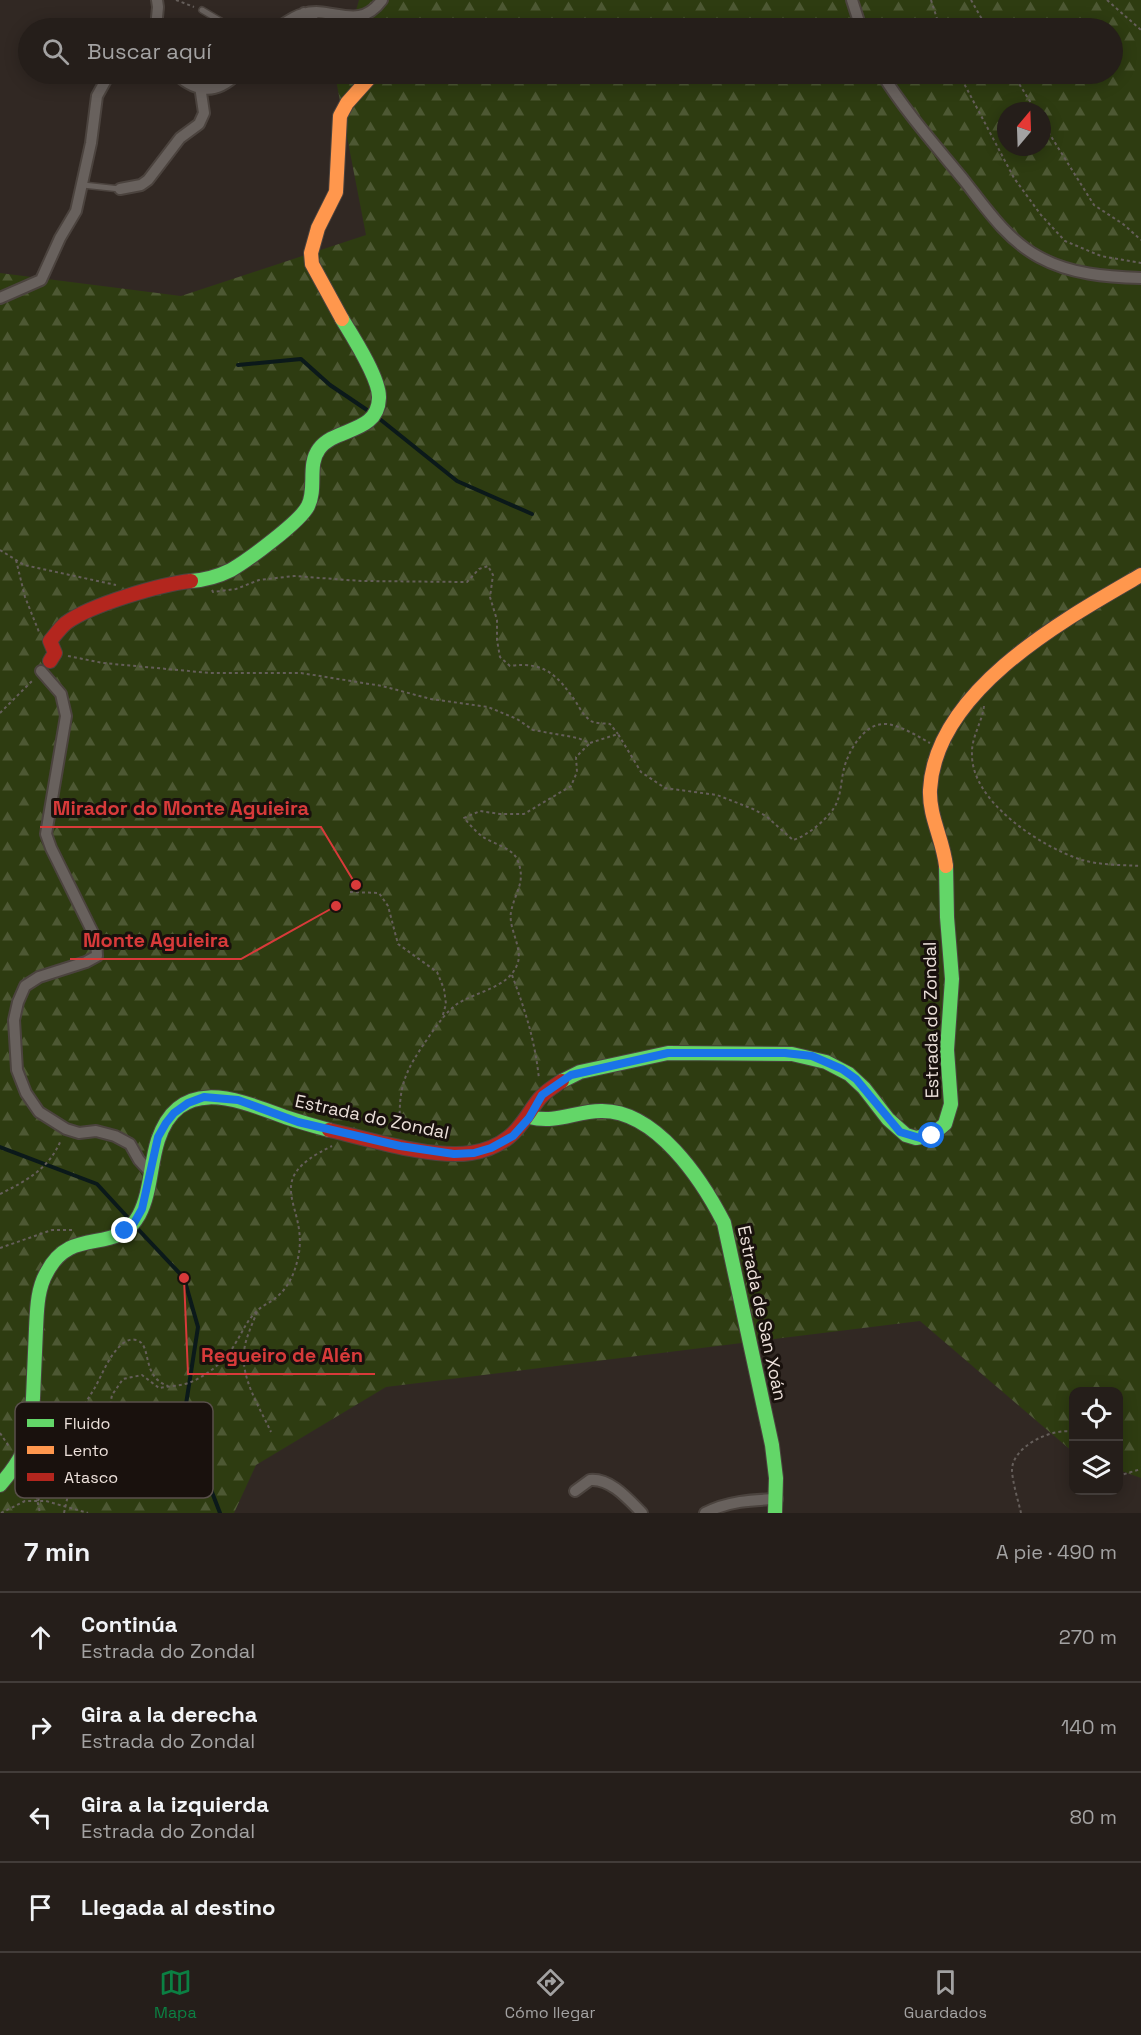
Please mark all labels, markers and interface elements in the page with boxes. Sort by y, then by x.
search box [18,18,1123,84]
icon: search [39,35,72,68]
text: Buscar aquí [87,37,212,65]
north arrow [997,102,1051,156]
callout: Mirador do Monte Aguieira [40,789,321,827]
text: Mirador do Monte Aguieira [53,795,310,821]
callout: Monte Aguieira [70,921,241,959]
text: Monte Aguieira [83,927,230,953]
street label: Estrada do Zondal [918,941,943,1099]
street label: Estrada do Zondal [293,1089,451,1144]
route start [918,1122,944,1148]
route end [111,1217,137,1243]
street label: Estrada de San Xoán [733,1223,792,1403]
callout: Regueiro de Alén [188,1336,375,1374]
text: Regueiro de Alén [201,1342,363,1368]
map controls [1069,1387,1123,1495]
button: locate [1069,1387,1123,1441]
legend [15,1402,213,1498]
text: Fluido [64,1413,110,1434]
text: Lento [64,1440,109,1461]
button: layers [1069,1441,1123,1495]
text: Atasco [64,1467,118,1488]
text: 7 min [24,1535,90,1569]
text: A pie · 490 m [996,1539,1117,1565]
text: Continúa [81,1610,177,1638]
icon: ahead [24,1621,57,1654]
text: 270 m [1059,1624,1117,1650]
text: Estrada do Zondal [81,1638,255,1664]
text: Gira a la derecha [81,1700,258,1728]
icon: right [24,1711,57,1744]
text: 140 m [1061,1714,1117,1740]
text: Estrada do Zondal [81,1728,255,1754]
text: Gira a la izquierda [81,1790,269,1818]
icon: left [24,1801,57,1834]
text: 80 m [1069,1804,1117,1830]
text: Estrada do Zondal [81,1818,255,1844]
icon: arrive [24,1891,57,1924]
text: Llegada al destino [81,1893,275,1921]
tab: Mapa [154,1966,197,2023]
tab: Cómo llegar [505,1966,596,2023]
tab: Guardados [904,1966,987,2023]

